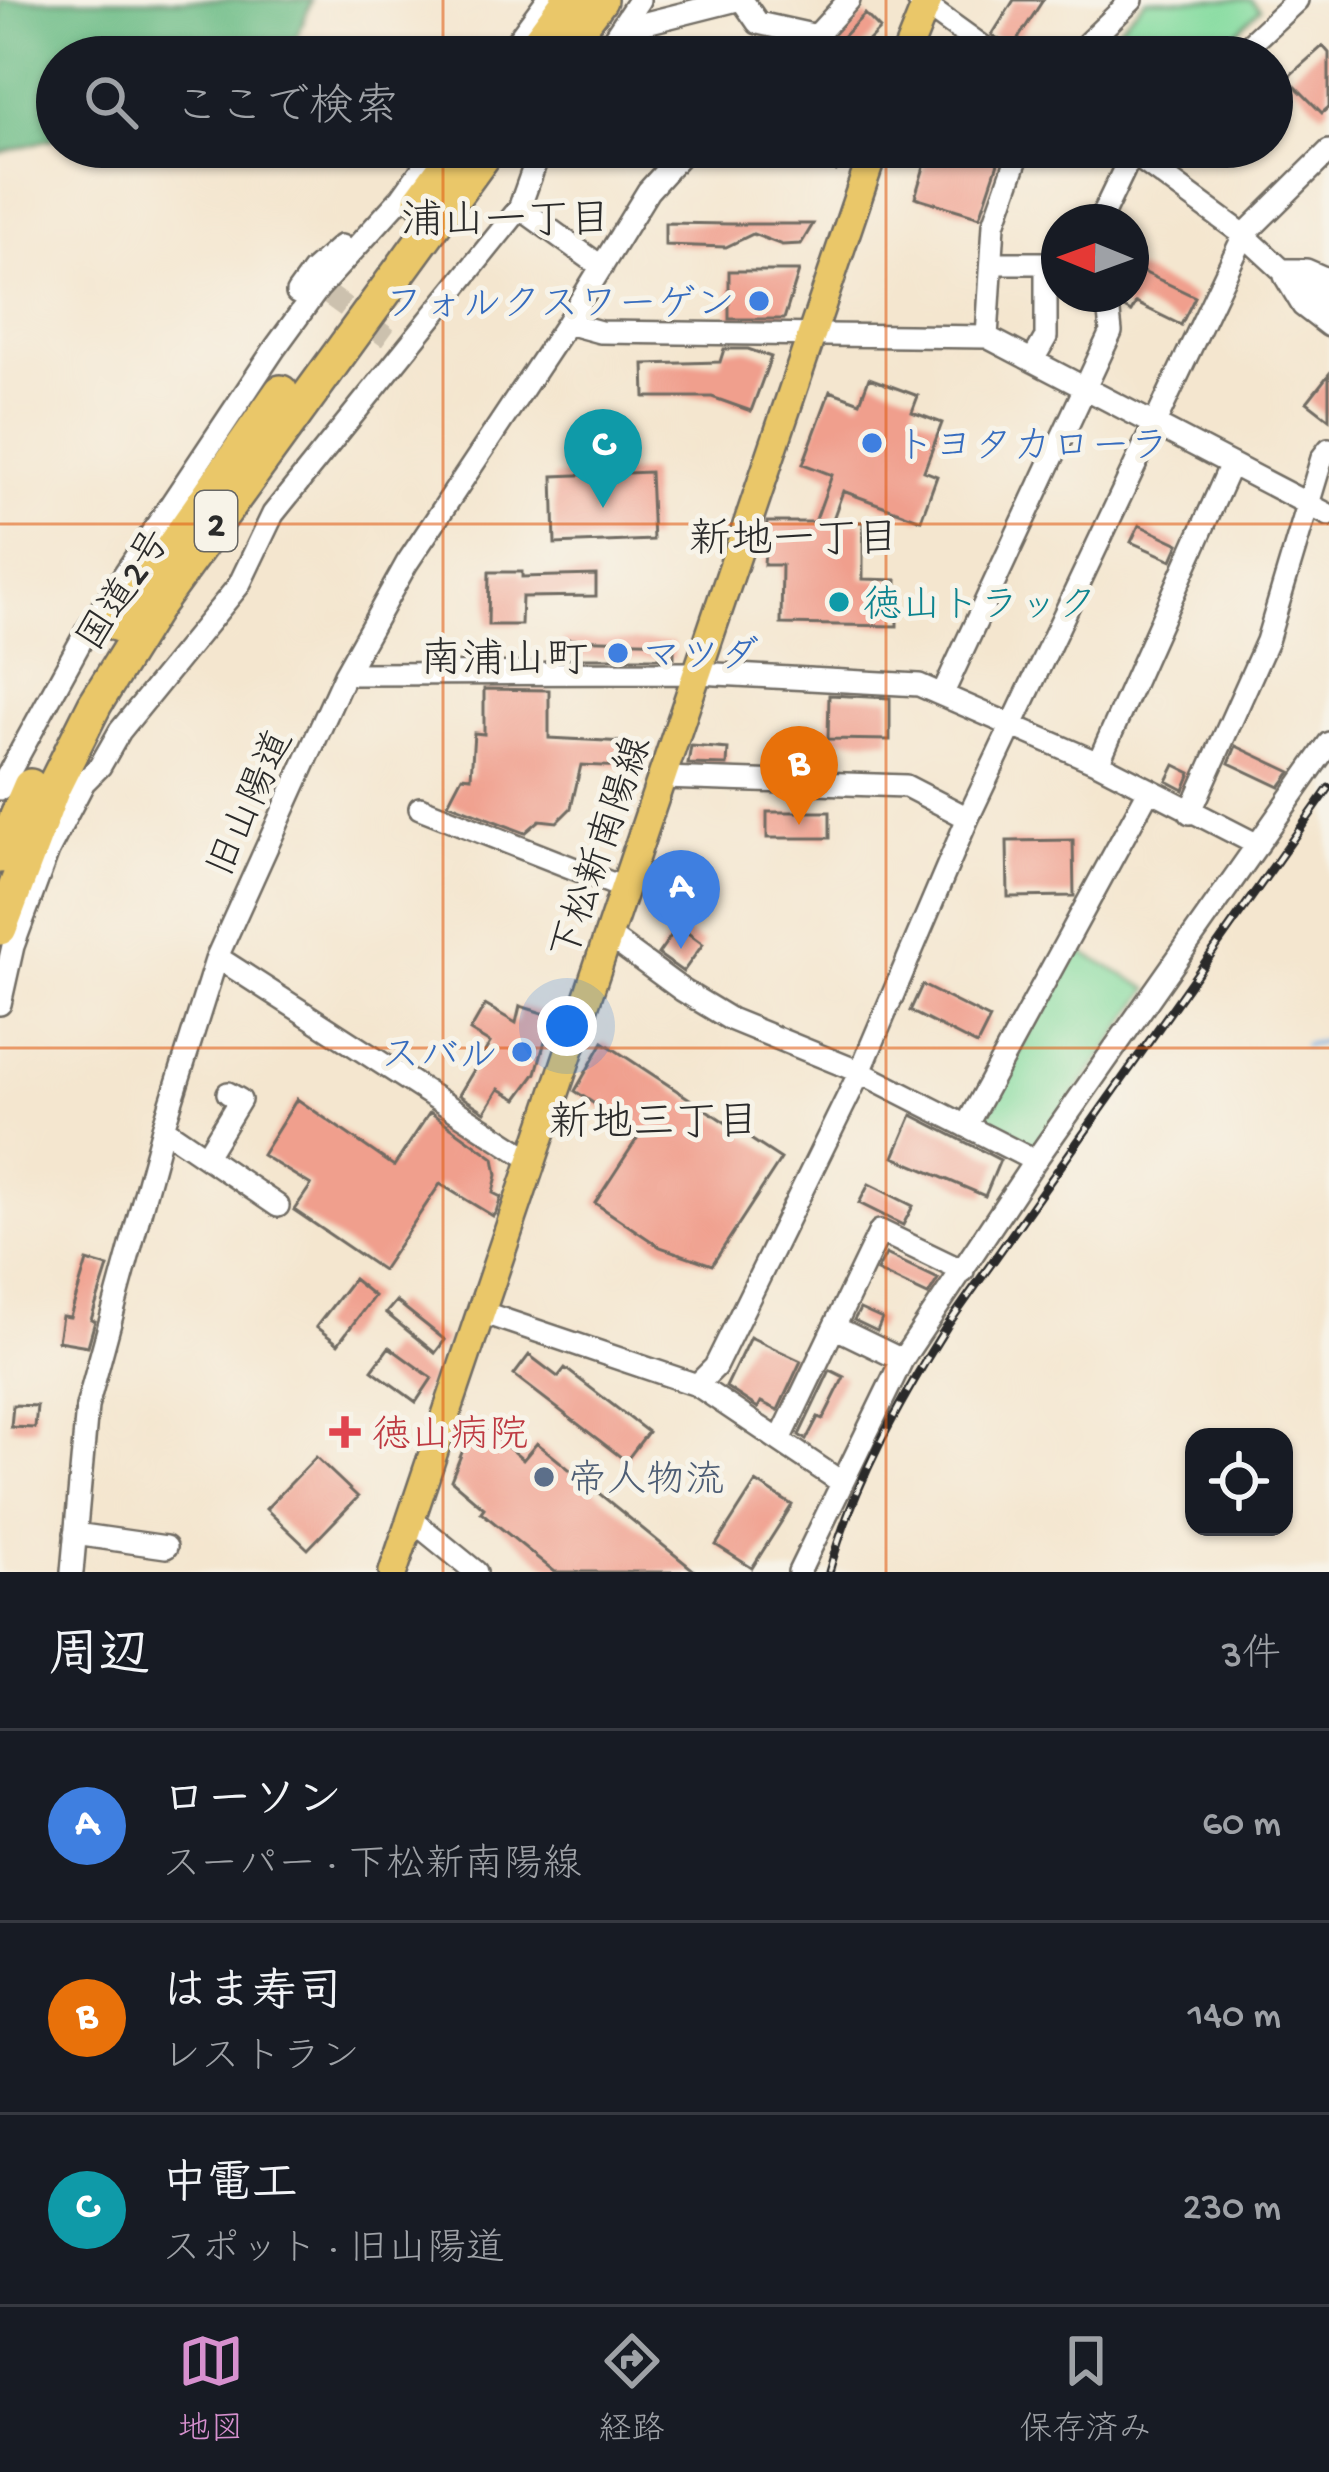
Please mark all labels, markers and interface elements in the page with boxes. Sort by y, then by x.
search box [36,36,1293,168]
icon: search [78,69,144,135]
text: ここで検索 [174,84,399,137]
district label: 浦山一丁目 [401,198,611,249]
north arrow [1041,204,1149,312]
place label: フォルクスワーゲン [385,284,735,331]
marker: フォルクスワーゲン [746,288,772,314]
pin: C [564,409,642,508]
place label: トヨタカローラ [896,427,1169,473]
marker: トヨタカローラ [859,430,885,456]
road number: 2 [195,491,237,551]
district label: 新地一丁目 [689,517,899,568]
street label: 国道2号 [70,522,183,661]
place label: 徳山トラック [863,585,1097,632]
marker: 徳山トラック [826,589,852,615]
place label: マツダ [642,635,759,683]
district label: 南浦山町 [420,636,588,688]
marker: マツダ [605,640,631,666]
street label: 旧山陽道 [200,724,306,885]
pin: B [760,726,838,825]
street label: 下松新南陽線 [543,731,664,967]
pin: A [642,850,720,949]
your location [537,996,597,1056]
place label: スバル [381,1036,498,1082]
marker: スバル [509,1039,535,1065]
district label: 新地三丁目 [549,1100,759,1151]
place label: 徳山病院 [372,1414,528,1462]
marker: 徳山病院 [329,1416,361,1448]
map controls [1185,1428,1293,1536]
button: locate [1185,1428,1293,1536]
place label: 帝人物流 [568,1459,724,1507]
marker: 帝人物流 [531,1464,557,1490]
text: 周辺 [48,1630,150,1690]
text: 3件 [1222,1635,1281,1681]
text: ローソン [162,1777,342,1830]
text: A [75,1803,99,1849]
text: 60 m [1202,1803,1281,1849]
text: スーパー · 下松新南陽線 [162,1845,581,1891]
text: はま寿司 [162,1969,342,2022]
text: B [77,1995,97,2041]
text: 140 m [1188,1995,1281,2041]
text: レストラン [162,2037,360,2083]
text: 中電工 [162,2161,297,2214]
text: C [76,2187,98,2233]
text: 230 m [1183,2187,1281,2233]
text: スポット · 旧山陽道 [162,2229,505,2275]
tab: 地図 [178,2328,244,2451]
tab: 経路 [599,2328,665,2451]
tab: 保存済み [1020,2328,1152,2451]

